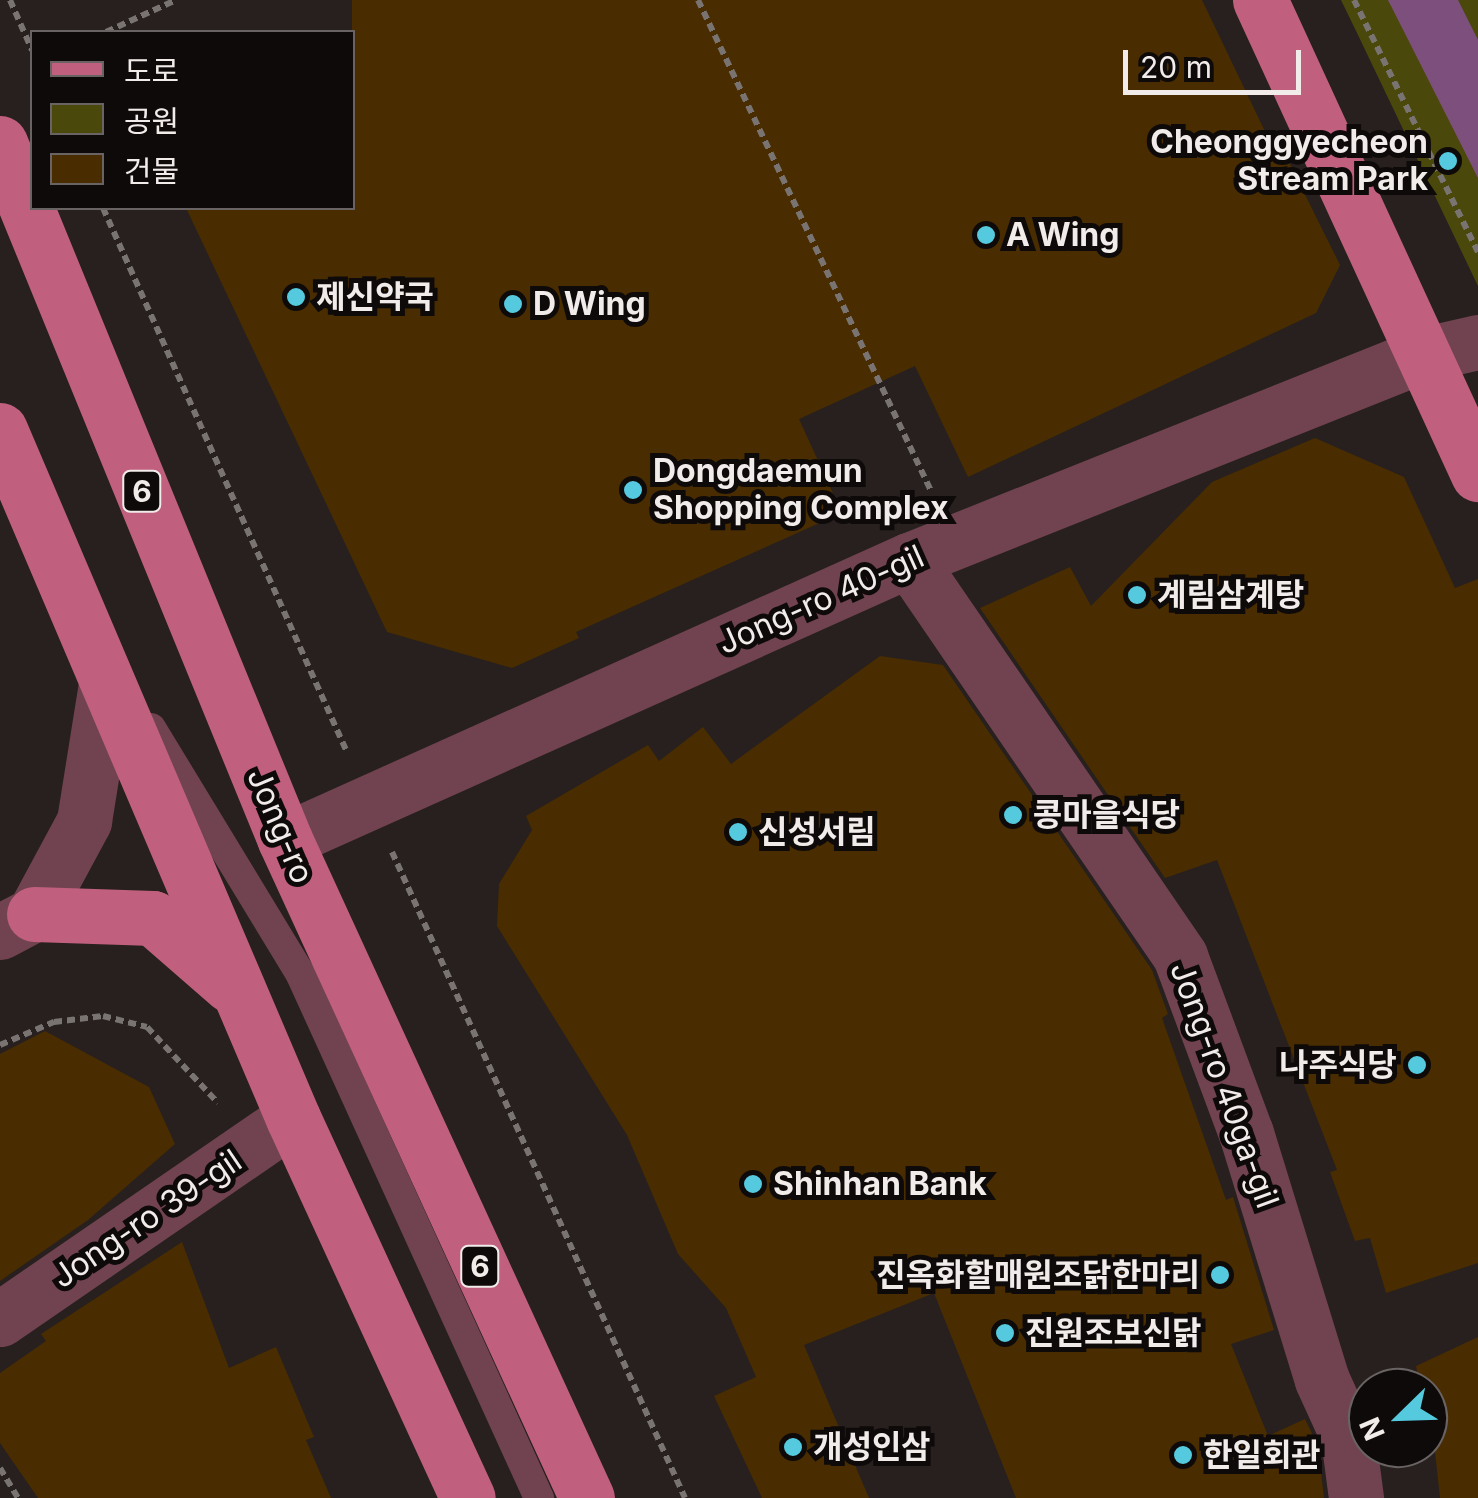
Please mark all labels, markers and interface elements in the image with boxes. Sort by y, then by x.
legend [30,30,355,210]
scale bar [1128,30,1306,92]
text: 20 m [1140,49,1212,85]
text: 도로 [124,53,179,89]
text: 공원 [124,103,179,139]
place label: Cheonggyecheon Stream Park [1150,124,1428,199]
marker: Cheonggyecheon Stream Park [1437,150,1459,172]
text: 건물 [124,153,179,189]
place label: A Wing [1006,216,1119,254]
marker: A Wing [975,224,997,246]
place label: 제신약국 [316,278,434,316]
place label: D Wing [533,285,646,323]
marker: 제신약국 [285,286,307,308]
marker: D Wing [502,293,524,315]
place label: Dongdaemun Shopping Complex [653,453,949,528]
road number: 6 [122,466,162,516]
marker: Dongdaemun Shopping Complex [622,479,644,501]
street label: Jong-ro 40-gil [712,537,930,663]
place label: 계림삼계탕 [1157,576,1304,614]
marker: 계림삼계탕 [1126,584,1148,606]
street label: Jong-ro [239,763,321,889]
place label: 콩마을식당 [1033,796,1180,834]
marker: 콩마을식당 [1002,804,1024,826]
place label: 신성서림 [758,813,876,851]
marker: 신성서림 [727,821,749,843]
street label: Jong-ro 40ga-gil [1162,957,1286,1213]
place label: 나주식당 [1279,1046,1397,1084]
marker: 나주식당 [1406,1054,1428,1076]
street label: Jong-ro 39-gil [45,1142,249,1296]
place label: Shinhan Bank [773,1165,987,1203]
marker: Shinhan Bank [742,1173,764,1195]
road number: 6 [460,1241,500,1291]
place label: 진옥화할매원조닭한마리 [876,1256,1200,1294]
marker: 진옥화할매원조닭한마리 [1209,1264,1231,1286]
place label: 진원조보신닭 [1025,1314,1202,1352]
marker: 진원조보신닭 [994,1322,1016,1344]
north arrow [1348,1368,1448,1468]
text: N [1352,1412,1392,1445]
place label: 개성인삼 [813,1428,931,1466]
marker: 개성인삼 [782,1436,804,1458]
place label: 한일회관 [1203,1436,1321,1474]
marker: 한일회관 [1172,1444,1194,1466]

